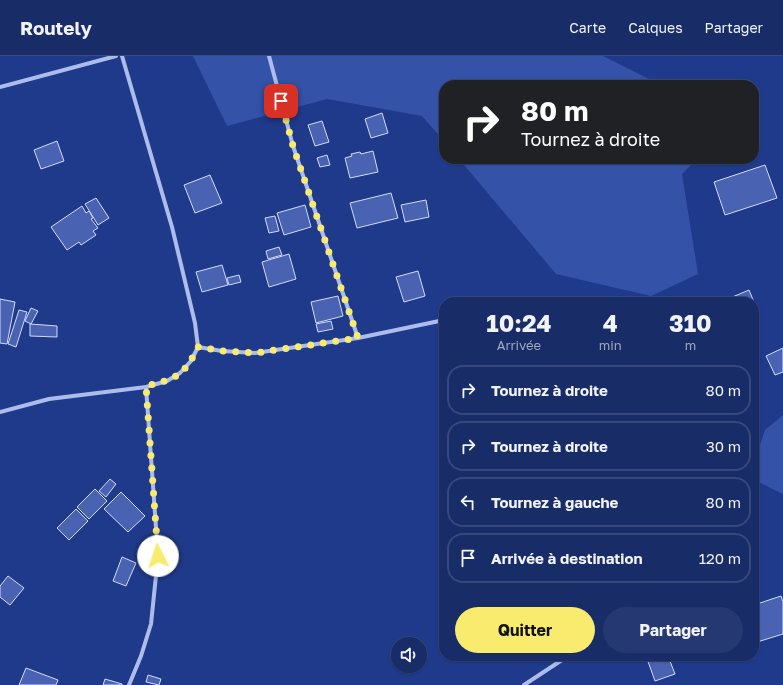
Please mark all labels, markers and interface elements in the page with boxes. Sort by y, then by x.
text: Routely [20,16,92,39]
text: Carte [569,19,606,36]
text: Calques [628,19,683,36]
text: Partager [705,19,763,36]
pin [264,84,298,118]
icon: arrive [270,90,292,112]
text: 80 m [521,94,589,127]
icon: right [455,96,507,148]
text: Tournez à droite [521,128,660,150]
text: 10:24 [486,308,552,337]
text: 4 [603,308,618,337]
text: 310 [669,308,712,337]
text: Arrivée [497,337,541,353]
text: min [599,337,622,353]
text: m [685,337,696,353]
icon: right [457,379,479,401]
text: Tournez à droite [491,381,608,399]
text: 80 m [706,381,741,399]
icon: right [457,435,479,457]
text: Tournez à droite [491,437,608,455]
text: 30 m [706,437,741,455]
icon: left [457,491,479,513]
text: Tournez à gauche [491,493,618,511]
text: 80 m [706,493,741,511]
position arrow [137,535,179,577]
icon: arrive [457,547,479,569]
text: Arrivée à destination [491,549,643,567]
text: 120 m [699,549,741,567]
button: Quitter [455,607,595,653]
button: Partager [603,607,743,653]
map controls [391,637,427,673]
button: sound [391,637,427,673]

